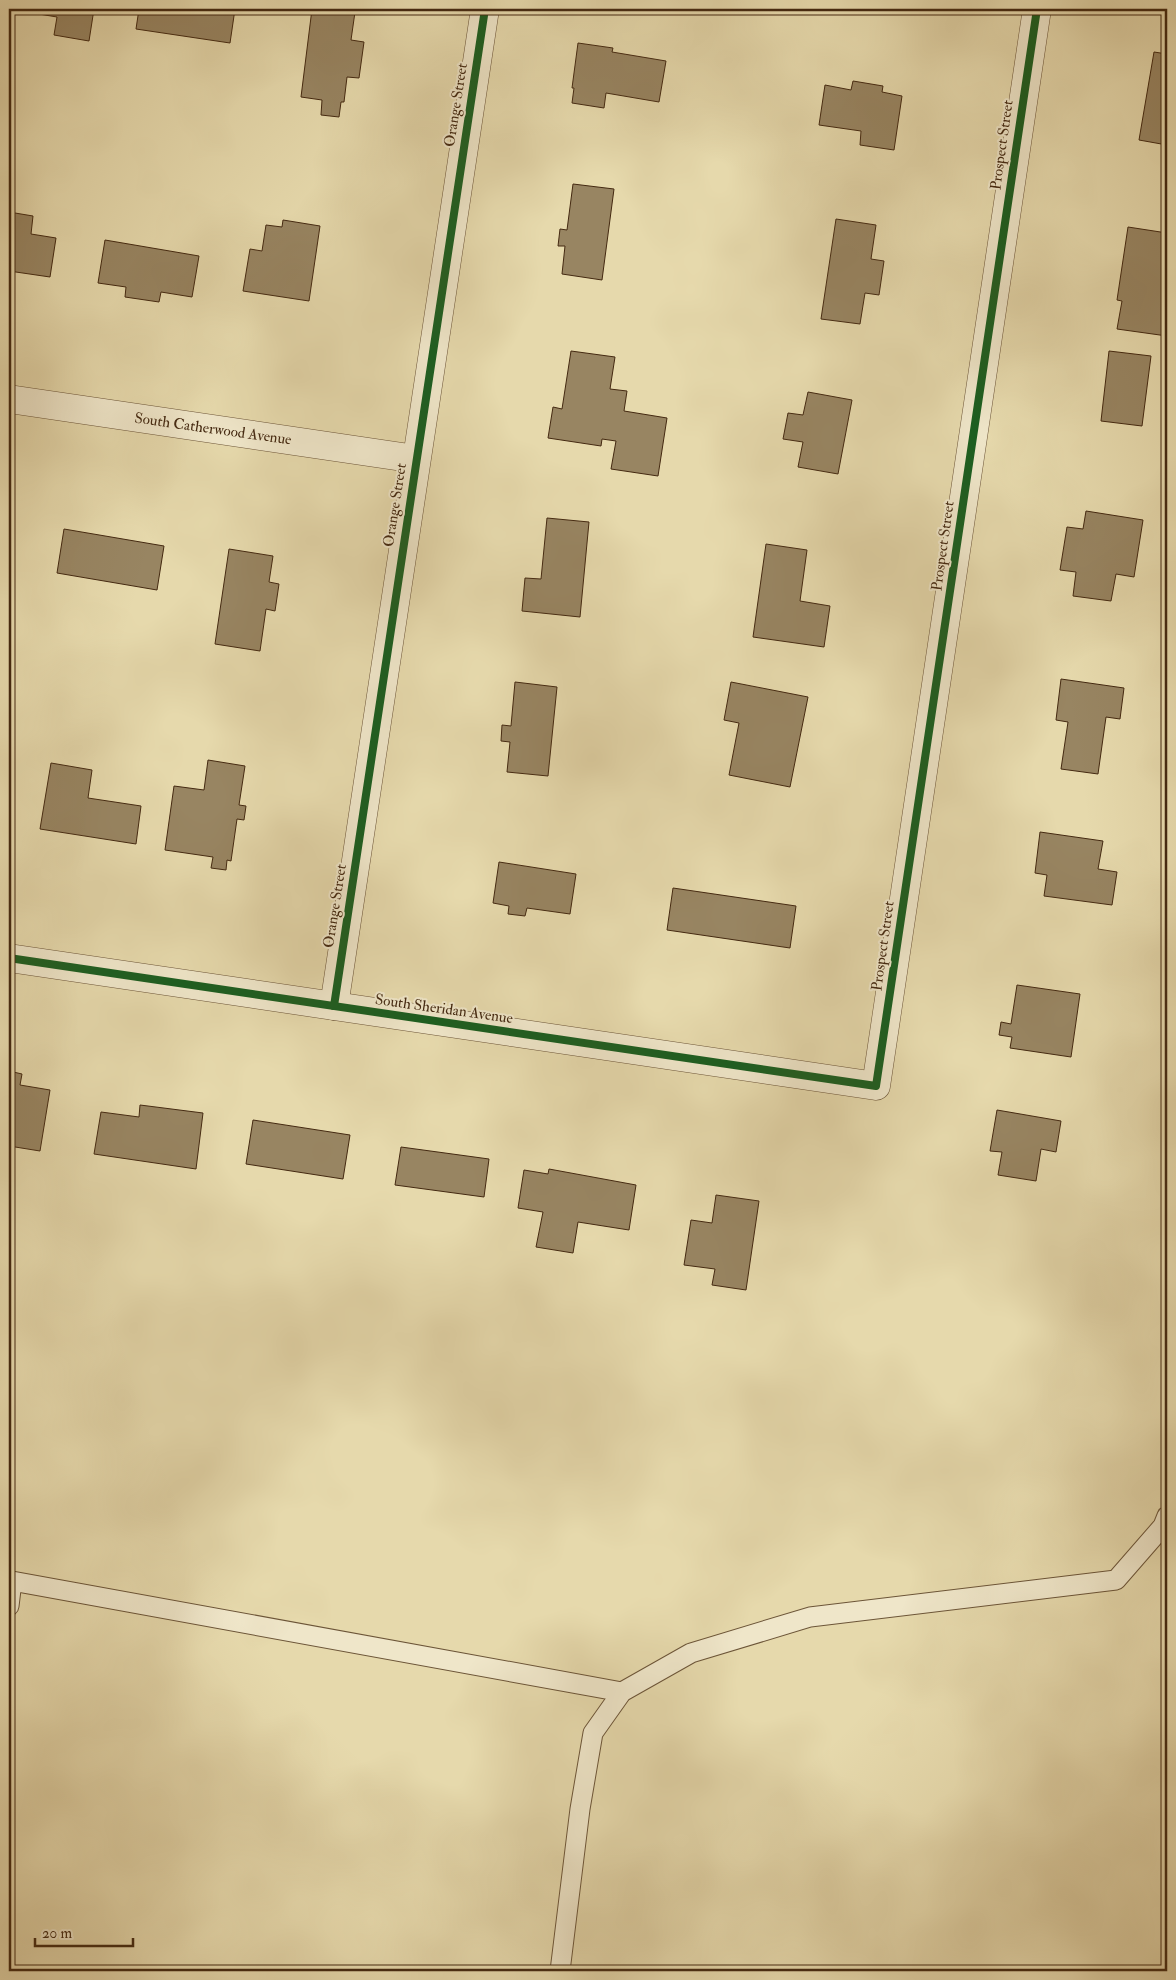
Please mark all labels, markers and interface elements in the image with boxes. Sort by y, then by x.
street label: Orange Street [440,62,472,148]
street label: Prospect Street [986,99,1019,191]
street label: South Catherwood Avenue [133,409,293,449]
street label: Orange Street [379,462,411,548]
street label: Prospect Street [927,500,960,592]
street label: Orange Street [319,863,351,949]
street label: Prospect Street [867,900,900,992]
street label: South Sheridan Avenue [374,990,514,1028]
scale bar [35,1915,132,1947]
text: 20 m [42,1924,72,1943]

